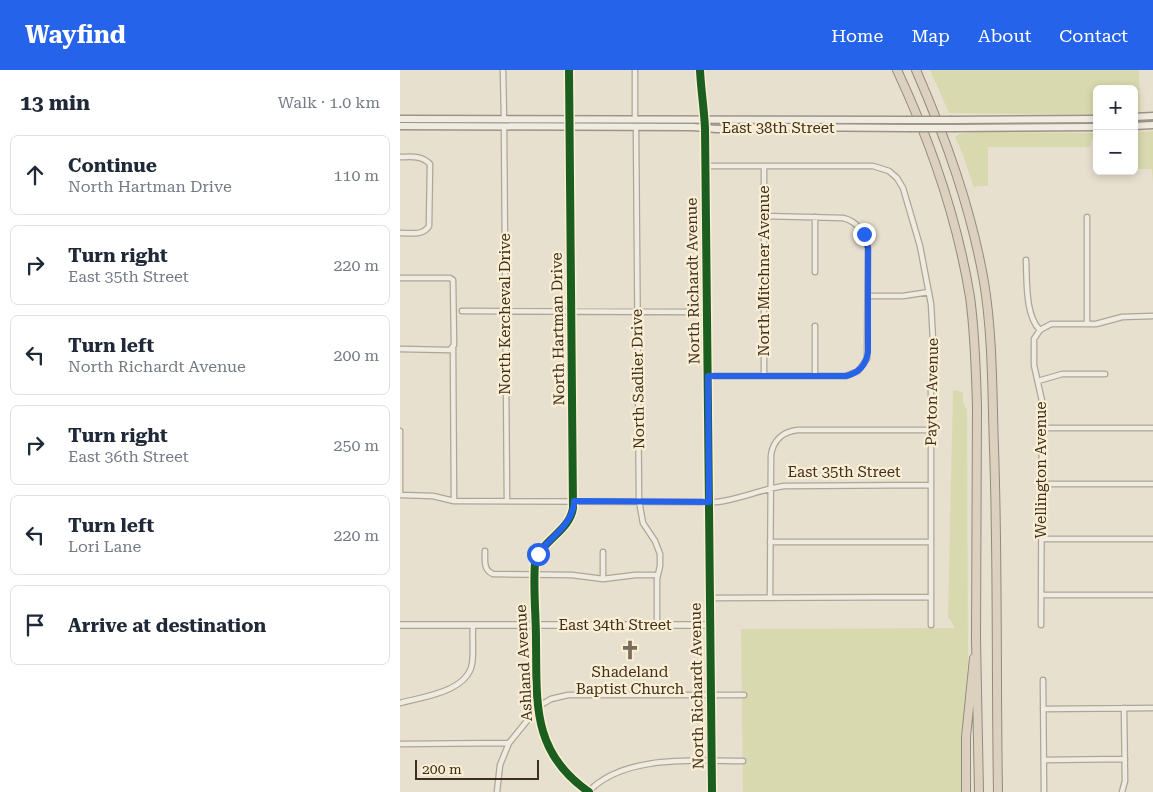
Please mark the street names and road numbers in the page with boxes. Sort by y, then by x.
street label: East 38th Street [721,119,835,137]
street label: North Mitchner Avenue [755,186,773,356]
street label: North Richardt Avenue [683,197,703,365]
street label: North Kercheval Drive [496,233,514,395]
street label: North Hartman Drive [548,252,568,406]
street label: North Sadlier Drive [628,309,648,449]
street label: Payton Avenue [922,338,942,446]
street label: Wellington Avenue [1032,401,1050,539]
street label: East 35th Street [787,463,901,481]
street label: North Richardt Avenue [687,602,707,770]
street label: Ashland Avenue [512,604,536,722]
street label: East 34th Street [558,616,672,634]

